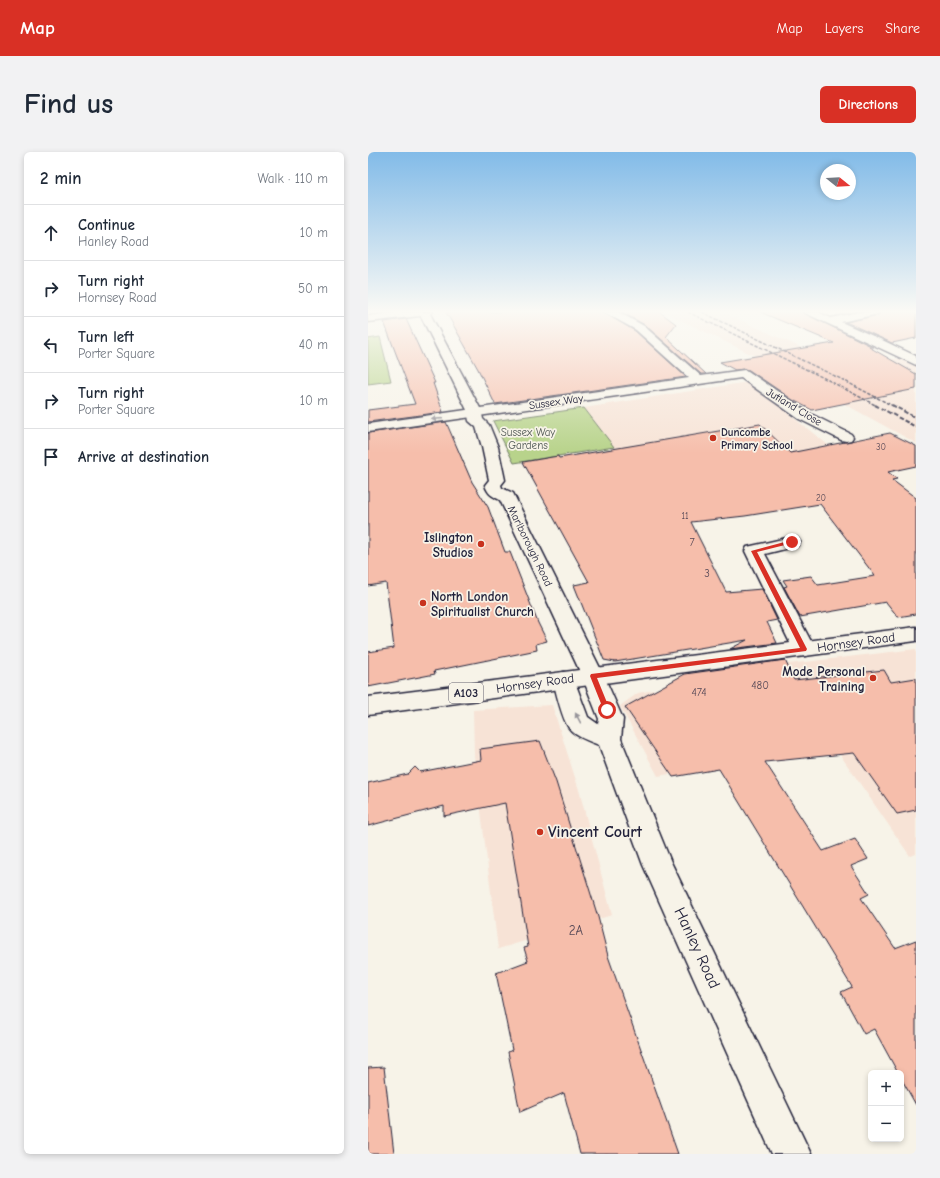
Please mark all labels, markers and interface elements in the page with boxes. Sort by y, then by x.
text: Map [20,17,55,39]
text: Map [776,20,803,37]
text: Layers [825,20,863,37]
text: Share [885,20,920,37]
button: Directions [820,86,916,123]
text: Find us [24,88,113,120]
north arrow [820,164,856,200]
text: 2 min [40,169,81,188]
text: Walk · 110 m [257,171,328,186]
text: Continue [78,216,135,234]
icon: ahead [40,222,62,244]
text: 10 m [300,225,328,240]
text: Hanley Road [78,234,149,249]
text: Turn right [78,272,144,290]
icon: right [40,278,62,300]
text: 50 m [298,281,328,296]
text: Hornsey Road [78,290,157,305]
text: Turn left [78,328,134,346]
icon: left [40,334,62,356]
text: 40 m [299,337,328,352]
text: Porter Square [78,346,155,361]
text: Turn right [78,384,144,402]
street label: Jutland Close [764,385,825,429]
icon: right [40,390,62,412]
street label: Sussex Way [528,392,584,412]
text: 10 m [300,393,328,408]
text: Porter Square [78,402,155,417]
one-way arrow [431,415,443,422]
park label: Sussex Way Gardens [501,426,555,452]
place label: Duncombe Primary School [721,426,793,452]
marker: Duncombe Primary School [708,433,718,443]
house number: 30 [876,442,886,452]
icon: arrive [40,446,62,468]
text: Arrive at destination [78,448,209,466]
house number: 20 [816,493,826,503]
street label: Marlborough Road [505,504,555,589]
house number: 11 [681,511,689,521]
place label: Islington Studios [424,530,473,560]
route end [783,533,801,551]
house number: 7 [689,536,695,549]
marker: Islington Studios [476,539,486,549]
house number: 3 [704,567,710,580]
place label: North London Spiritualist Church [431,589,534,619]
marker: North London Spiritualist Church [418,598,428,608]
street label: Hornsey Road [816,629,896,655]
place label: Mode Personal Training [782,664,865,694]
street label: Hornsey Road [495,670,575,696]
marker: Mode Personal Training [868,673,878,683]
house number: 480 [751,679,769,692]
road number: A103 [449,683,483,703]
house number: 474 [692,686,706,699]
route start [598,701,616,719]
one-way arrow [575,712,581,724]
place label: Vincent Court [548,823,643,841]
marker: Vincent Court [535,827,545,837]
street label: Hanley Road [670,905,724,991]
house number: 2A [569,923,584,938]
map controls [868,1070,904,1142]
button: + [868,1070,904,1106]
button: − [868,1106,904,1142]

